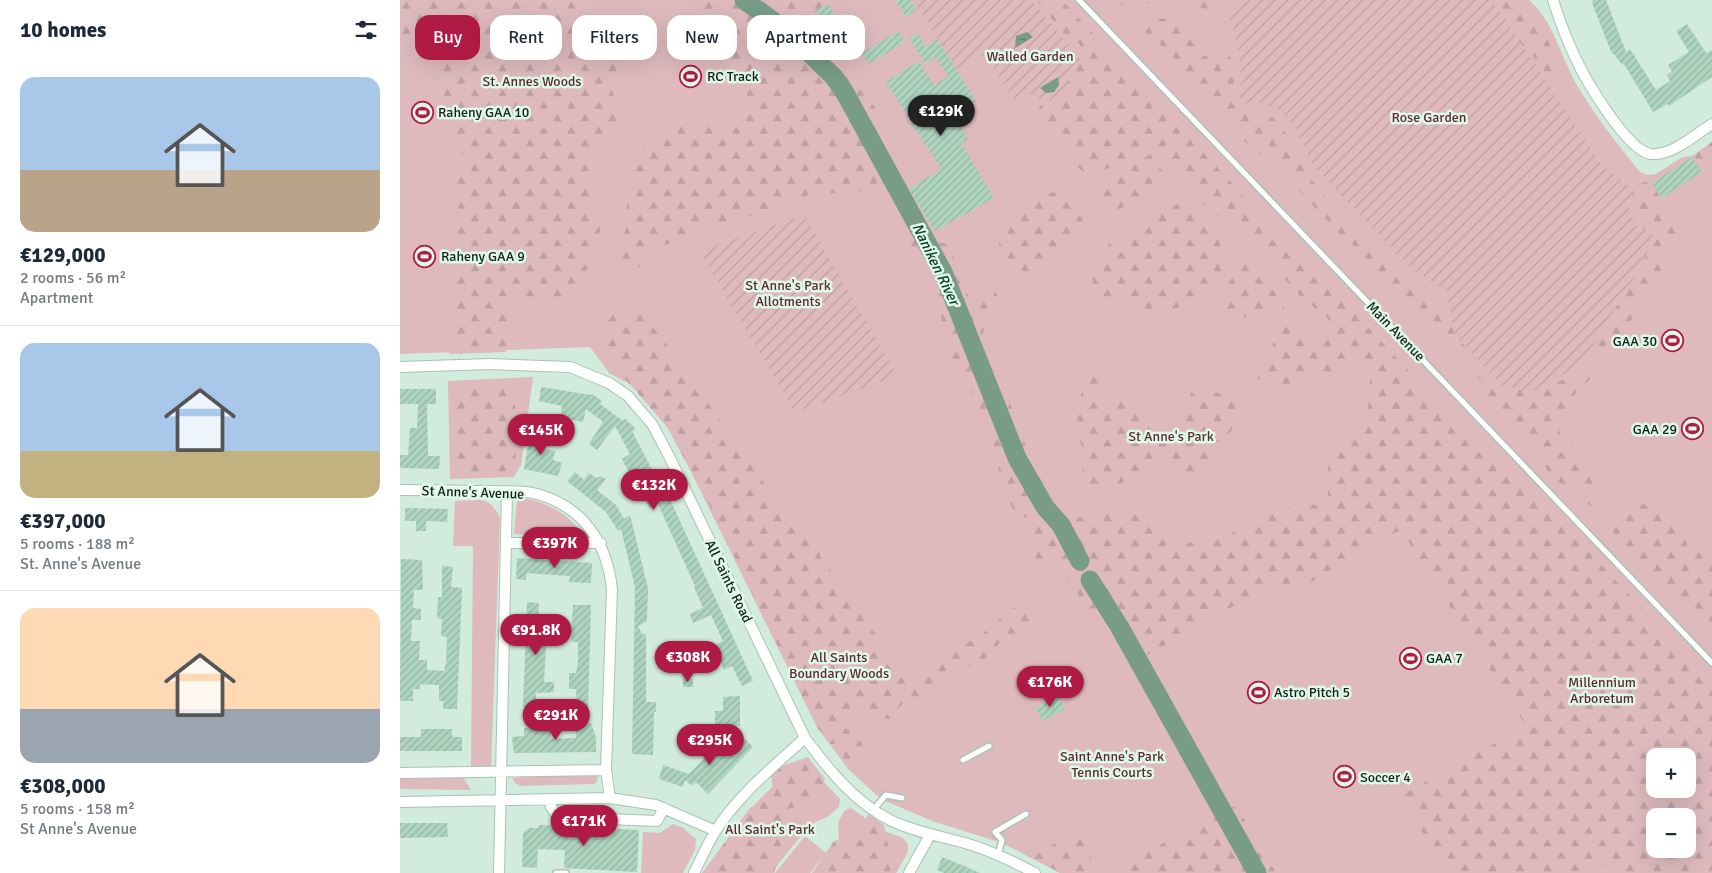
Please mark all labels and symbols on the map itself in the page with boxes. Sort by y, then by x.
park label: Walled Garden [986,48,1074,65]
sports icon: RC Track [679,64,703,88]
place label: RC Track [707,68,759,85]
park label: St. Annes Woods [483,73,581,90]
pin: €129K [906,94,976,137]
sports icon: Raheny GAA 10 [410,100,434,124]
place label: Raheny GAA 10 [438,104,529,121]
park label: Rose Garden [1392,109,1466,126]
water label: Naniken River [908,220,965,310]
sports icon: Raheny GAA 9 [413,244,437,268]
place label: Raheny GAA 9 [441,248,525,265]
park label: St Anne's Park Allotments [745,277,831,310]
street label: Main Avenue [1363,298,1428,365]
sports icon: GAA 30 [1661,329,1685,353]
place label: GAA 30 [1613,333,1657,350]
pin: €145K [506,414,576,456]
sports icon: GAA 29 [1681,417,1705,441]
place label: GAA 29 [1633,421,1677,438]
park label: St Anne's Park [1128,428,1214,445]
pin: €132K [619,468,689,511]
street label: St Anne's Avenue [421,482,524,503]
pin: €397K [520,526,590,569]
street label: All Saints Road [701,537,756,625]
pin: €91.8K [495,614,577,656]
pin: €308K [653,640,723,683]
sports icon: GAA 7 [1398,646,1422,670]
park label: All Saints Boundary Woods [789,649,889,682]
place label: GAA 7 [1426,650,1463,667]
pin: €176K [1015,666,1085,708]
park label: Millennium Arboretum [1568,674,1636,707]
sports icon: Astro Pitch 5 [1246,680,1270,704]
place label: Astro Pitch 5 [1274,684,1350,701]
pin: €291K [521,698,591,741]
pin: €295K [675,724,745,766]
park label: Saint Anne's Park Tennis Courts [1060,748,1164,781]
sports icon: Soccer 4 [1332,765,1356,789]
place label: Soccer 4 [1360,769,1411,786]
pin: €171K [549,804,619,847]
park label: All Saint's Park [725,821,815,838]

